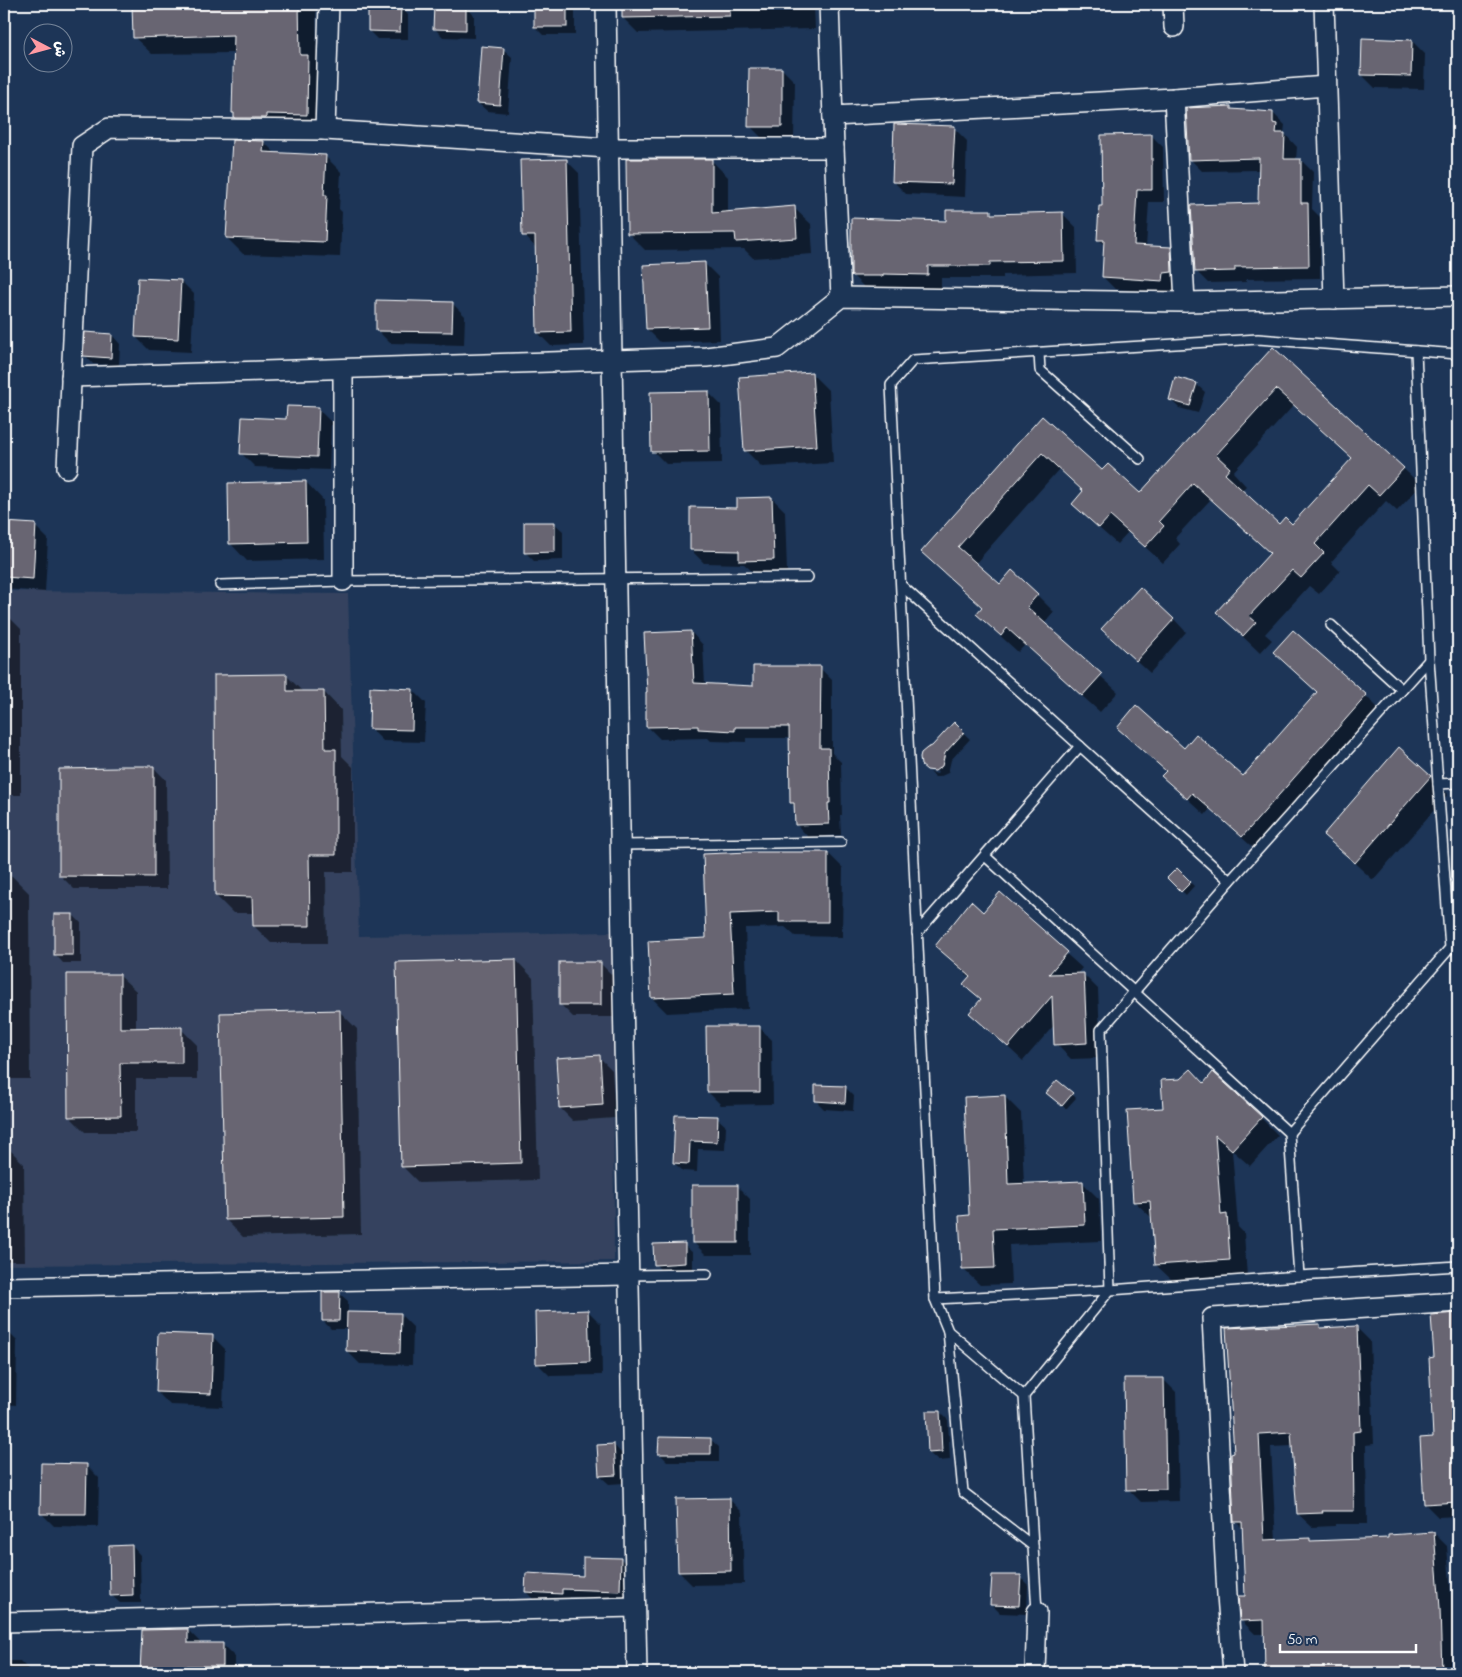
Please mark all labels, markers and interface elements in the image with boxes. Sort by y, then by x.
north arrow [22,22,72,72]
text: ش [48,40,71,58]
scale bar [1280,1622,1416,1654]
text: 50 m [1287,1629,1318,1651]

